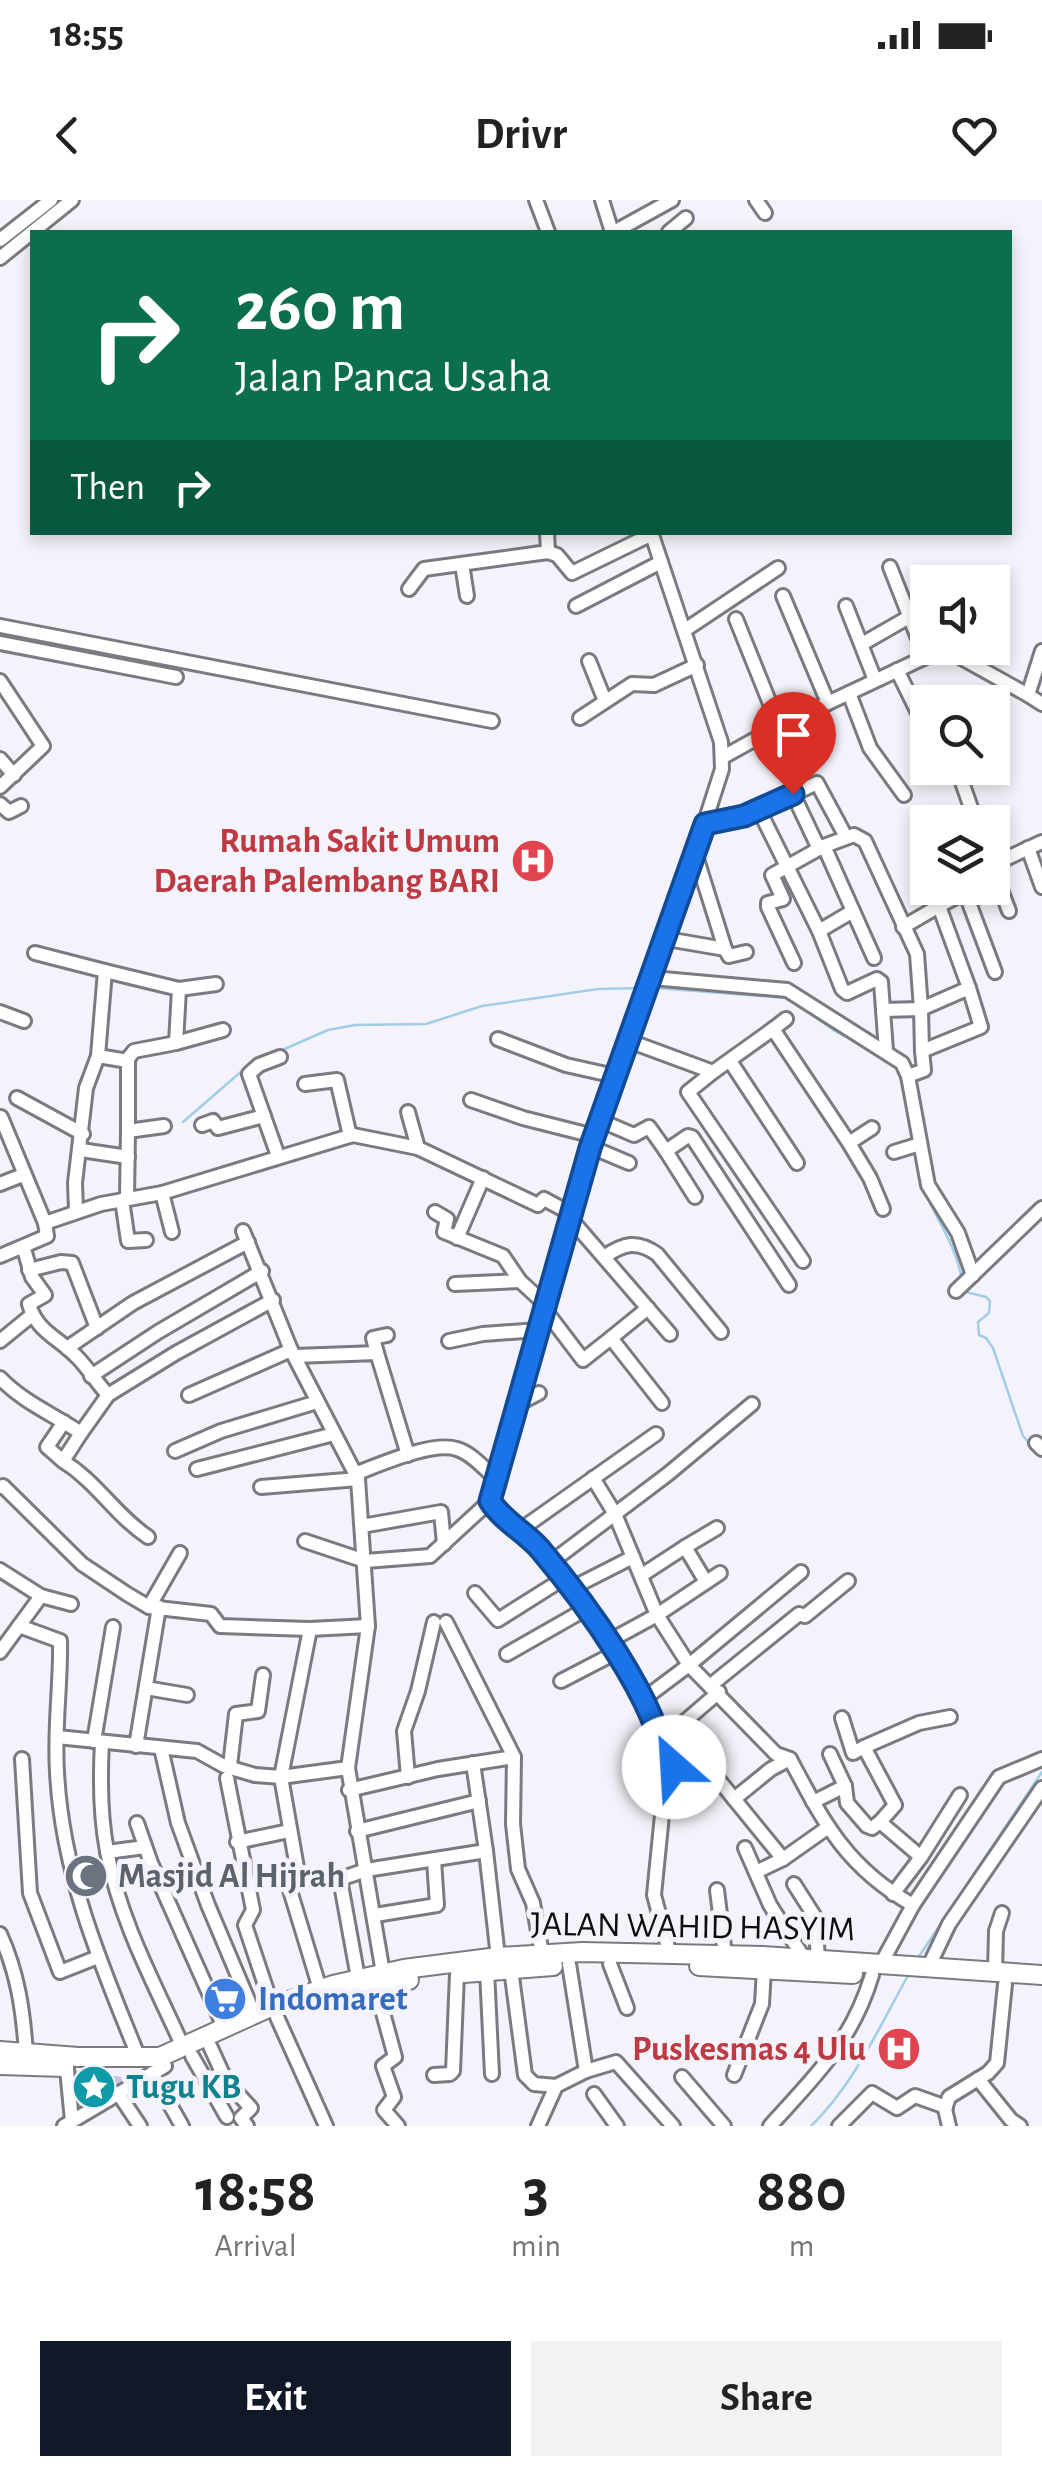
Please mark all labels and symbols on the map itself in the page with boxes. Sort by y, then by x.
pin [751,692,836,795]
place label: Rumah Sakit Umum Daerah Palembang BARI [153,824,500,899]
hospital icon: Rumah Sakit Umum Daerah Palembang BARI [510,838,556,884]
position arrow [622,1715,726,1819]
mosque icon: Masjid Al Hijrah [63,1853,109,1899]
place label: Masjid Al Hijrah [118,1859,345,1894]
street label: JALAN WAHID HASYIM [531,1907,855,1947]
supermarket icon: Indomaret [202,1976,248,2022]
place label: Indomaret [258,1982,408,2017]
hospital icon: Puskesmas 4 Ulu [876,2026,922,2072]
place label: Puskesmas 4 Ulu [632,2032,866,2067]
place icon: Tugu KB [71,2064,117,2110]
place label: Tugu KB [126,2070,241,2105]

